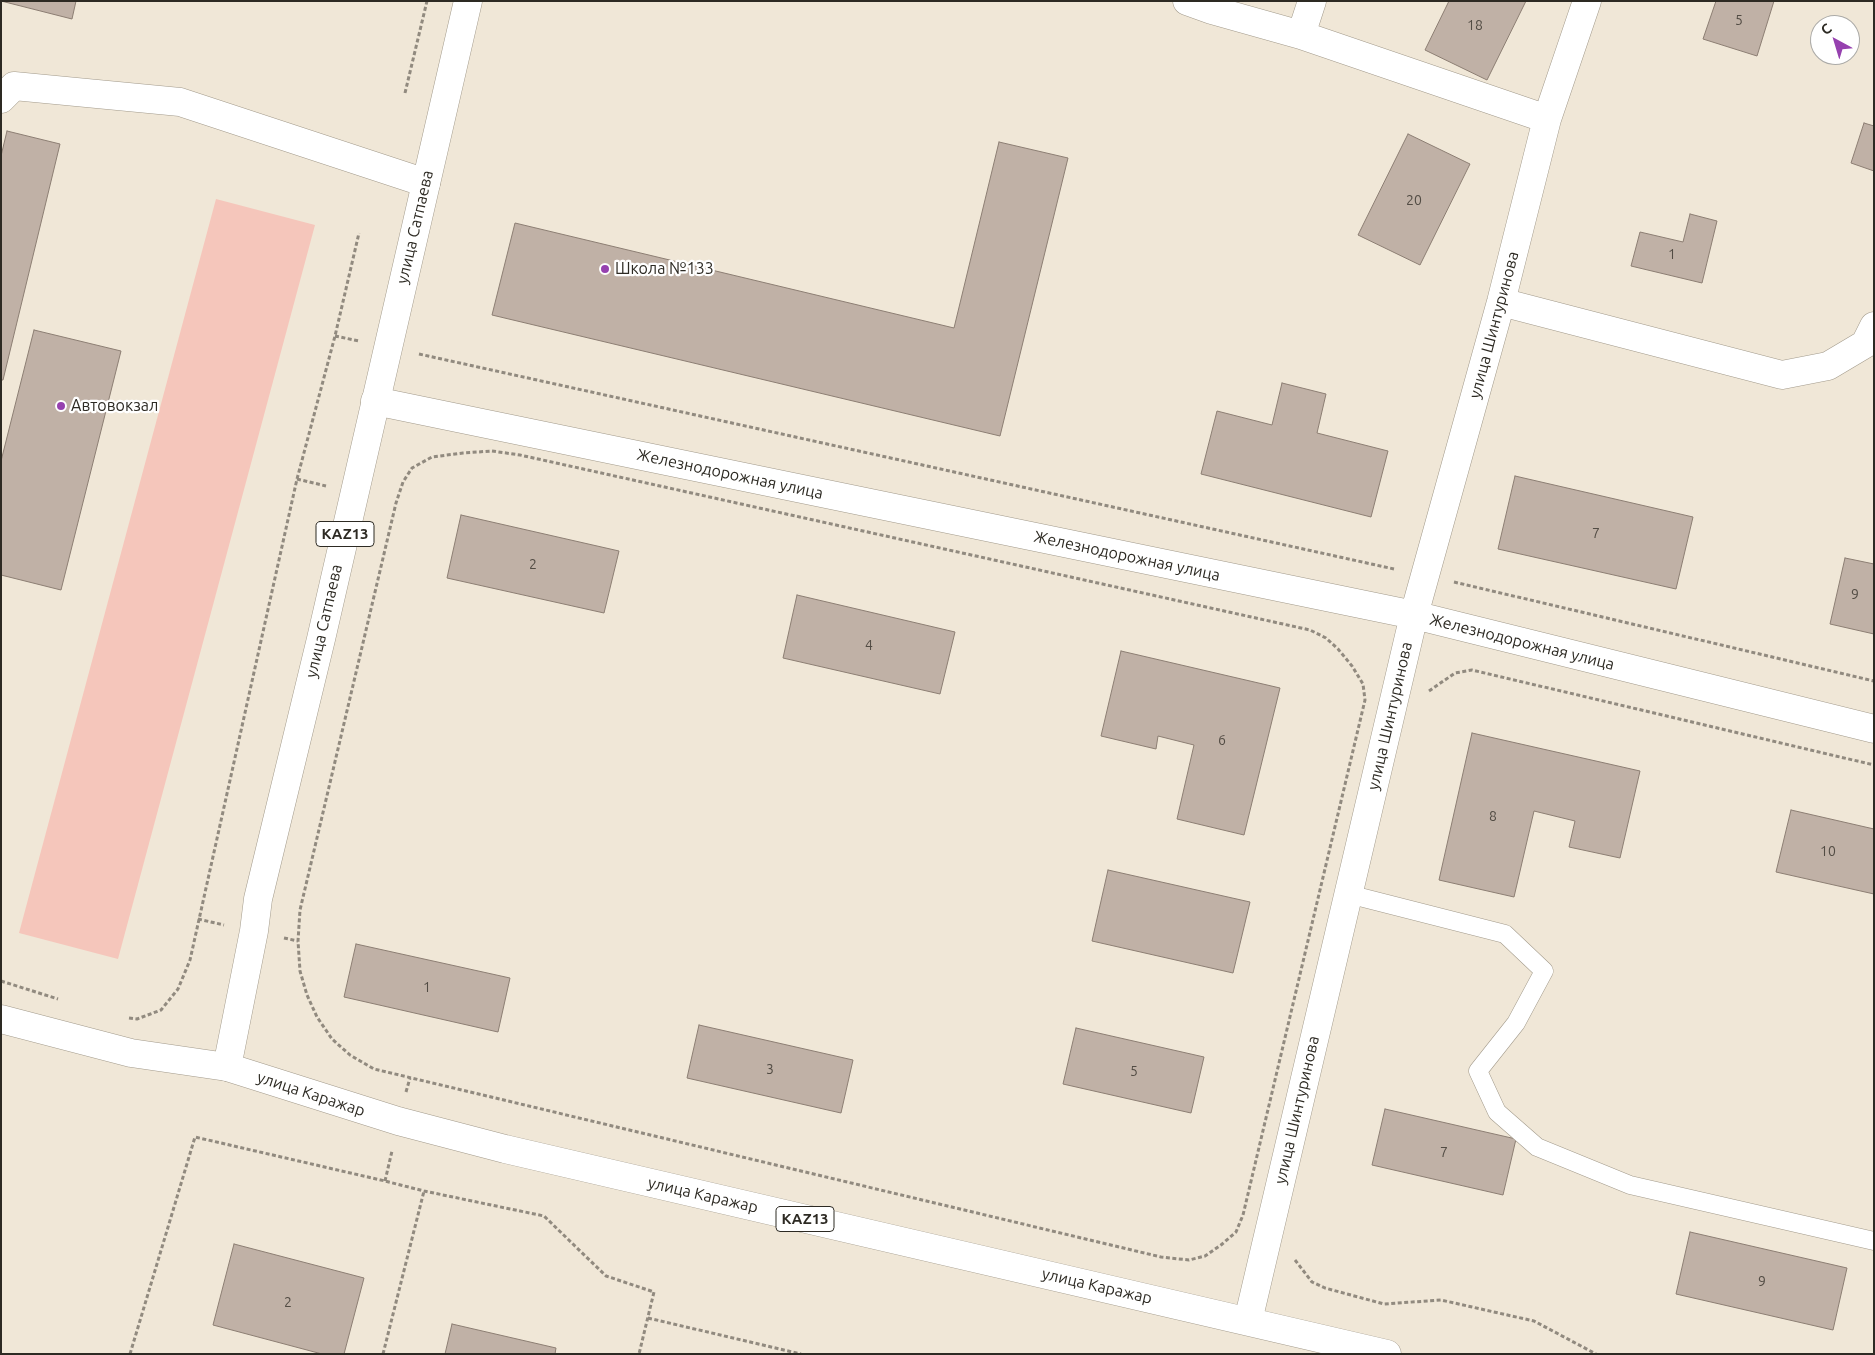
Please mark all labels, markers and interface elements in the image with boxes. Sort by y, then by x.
house number: 5 [1735,12,1743,28]
north arrow [1810,15,1860,65]
house number: 18 [1467,17,1483,33]
text: С [1818,20,1835,38]
street label: улица Сатпаева [393,168,437,286]
house number: 20 [1406,192,1422,208]
house number: 1 [1668,246,1676,262]
street label: улица Шинтуринова [1465,249,1523,401]
place label: Школа №133 [615,259,714,279]
marker: Школа №133 [599,263,611,275]
place label: Автовокзал [71,396,158,416]
marker: Автовокзал [55,400,67,412]
street label: Железнодорожная улица [635,445,825,503]
road number: KAZ13 [316,522,374,546]
house number: 7 [1592,525,1600,541]
street label: Железнодорожная улица [1032,527,1222,585]
house number: 2 [529,556,537,572]
street label: улица Сатпаева [302,562,346,680]
house number: 9 [1851,586,1859,602]
street label: Железнодорожная улица [1428,610,1616,674]
house number: 4 [865,637,873,653]
street label: улица Шинтуринова [1364,640,1416,792]
house number: 6 [1218,732,1226,748]
house number: 8 [1489,808,1497,824]
house number: 10 [1820,843,1836,859]
house number: 1 [423,979,431,995]
street label: улица Шинтуринова [1271,1034,1323,1186]
house number: 3 [766,1061,774,1077]
house number: 5 [1130,1063,1138,1079]
street label: улица Каражар [255,1068,367,1120]
house number: 7 [1440,1144,1448,1160]
street label: улица Каражар [646,1173,760,1217]
road number: KAZ13 [776,1206,834,1232]
street label: улица Каражар [1040,1264,1154,1308]
house number: 9 [1758,1273,1766,1289]
house number: 2 [284,1294,292,1310]

